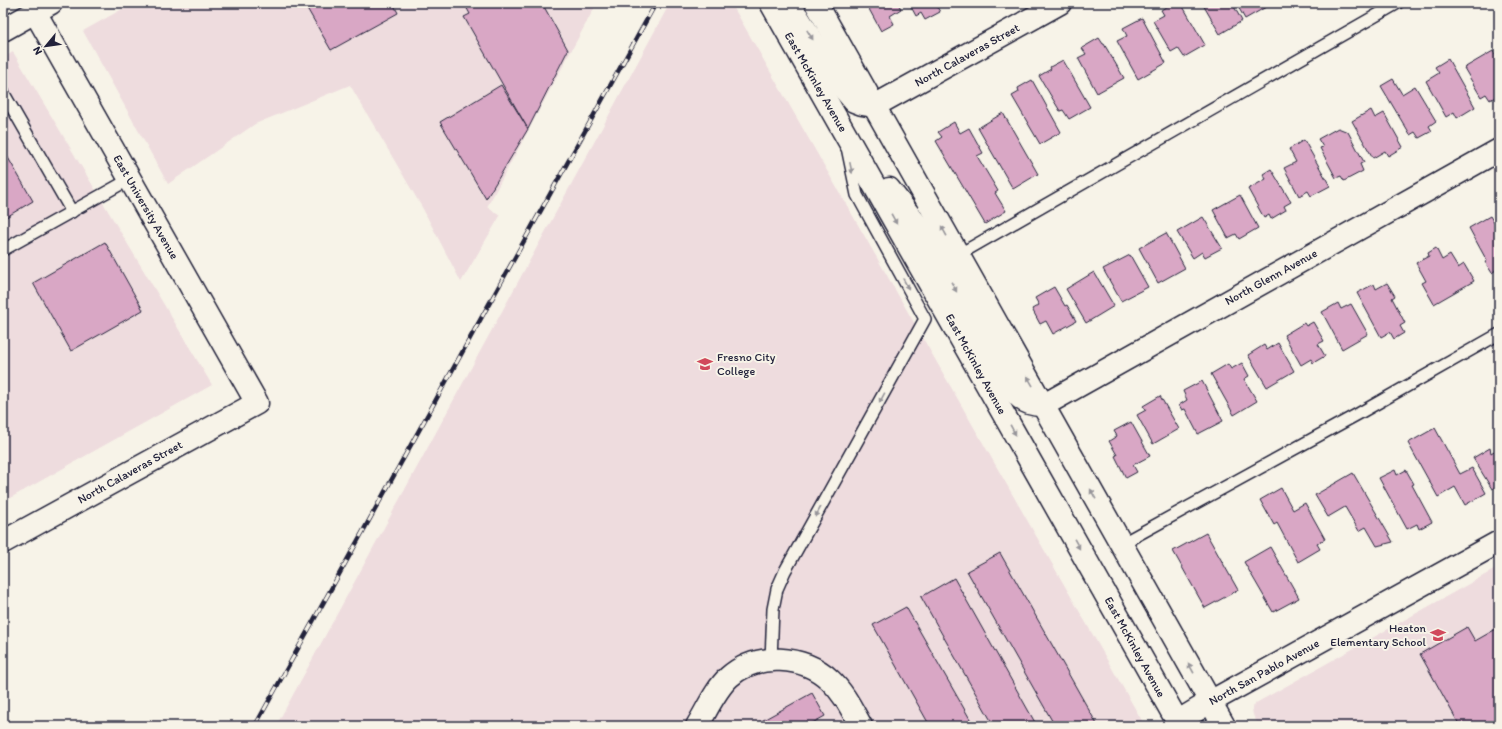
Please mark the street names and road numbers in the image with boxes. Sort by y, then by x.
street label: North Calaveras Street [912,20,1022,90]
street label: East McKinley Avenue [782,30,850,135]
street label: East University Avenue [110,152,182,262]
street label: North Glenn Avenue [1222,246,1320,308]
street label: East McKinley Avenue [943,311,1010,417]
street label: North Calaveras Street [75,437,185,507]
street label: East McKinley Avenue [1102,594,1169,700]
street label: North San Pablo Avenue [1206,636,1322,708]

